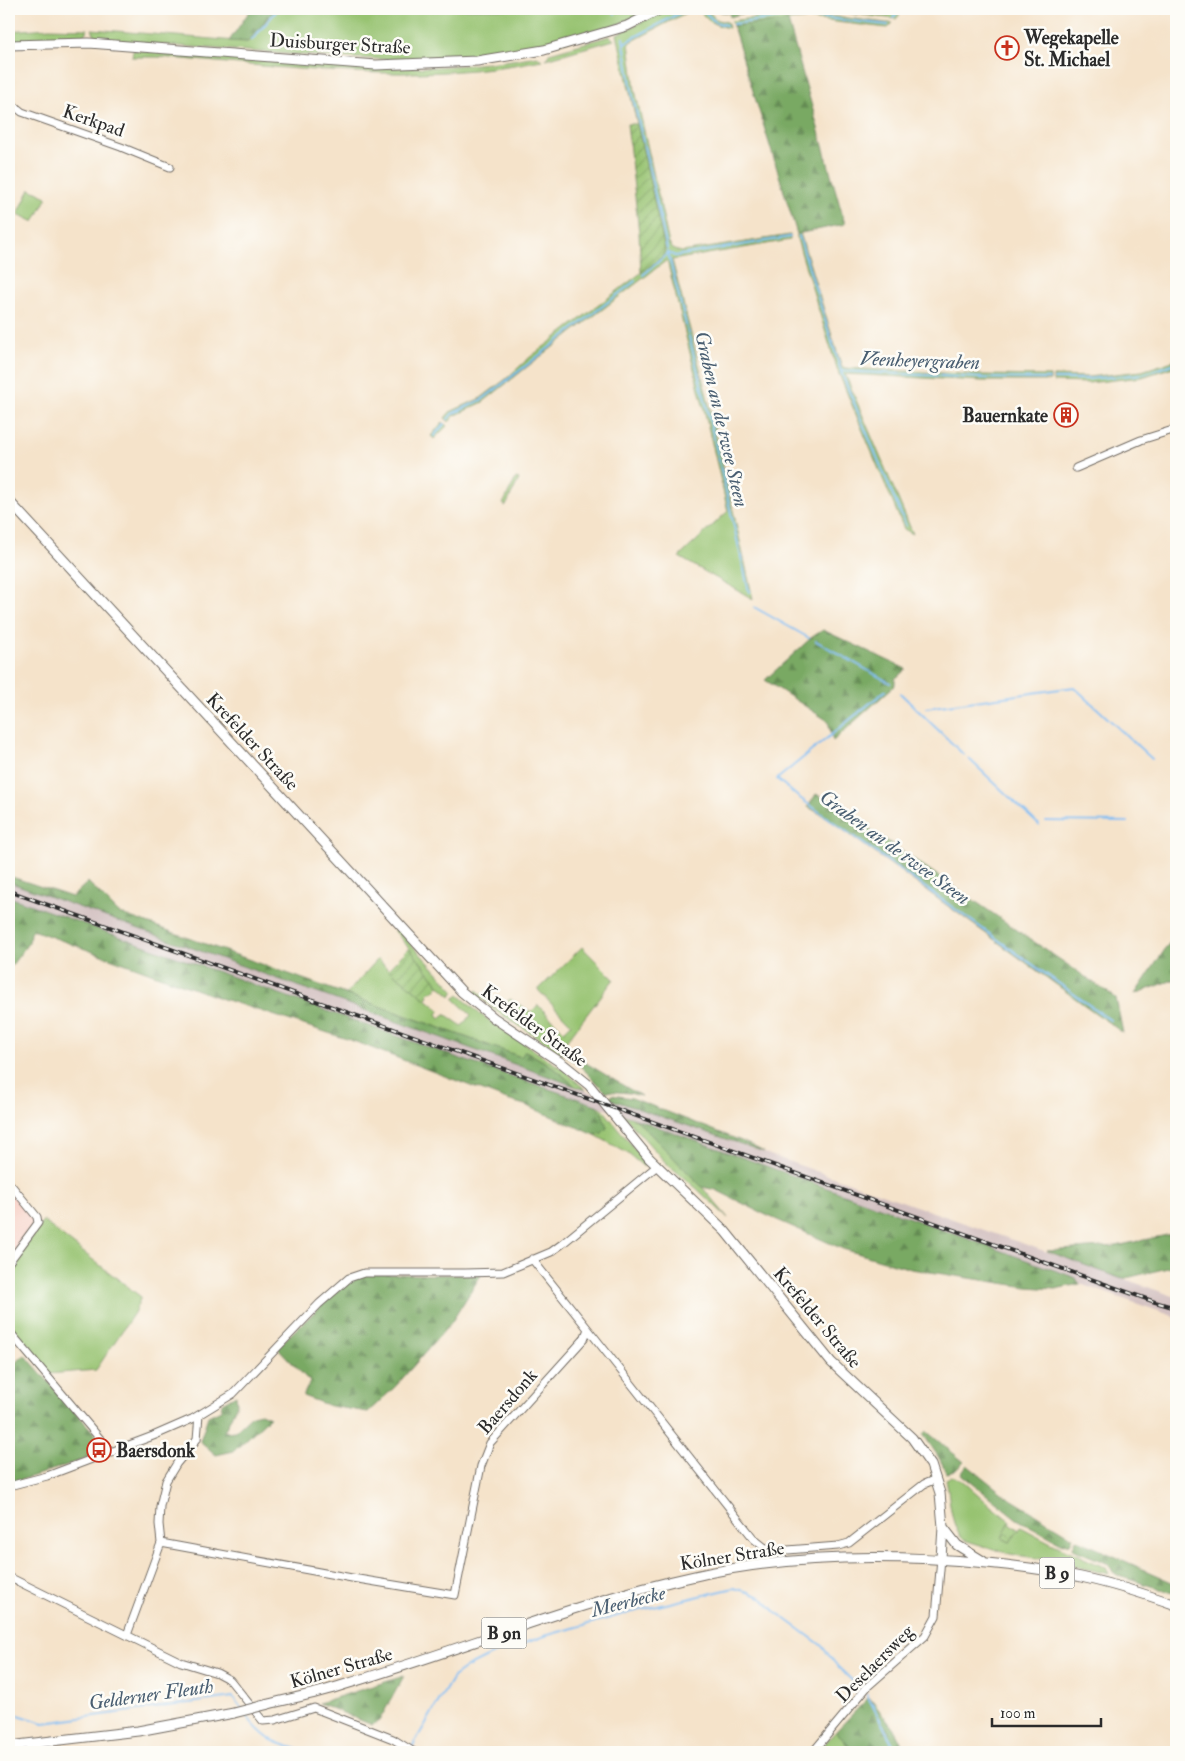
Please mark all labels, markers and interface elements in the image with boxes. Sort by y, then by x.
place label: Wegekapelle St. Michael [1023,26,1119,72]
street label: Duisburger Straße [269,28,411,60]
church icon: Wegekapelle St. Michael [994,35,1020,61]
street label: Kerkpad [59,99,128,144]
water label: Graben an de twee Steen [689,329,754,509]
water label: Veenheyergraben [860,346,980,375]
building icon: Bauernkate [1053,402,1079,428]
place label: Bauernkate [962,404,1048,428]
street label: Krefelder Straße [201,688,304,796]
water label: Graben an de twee Steen [815,784,975,910]
street label: Krefelder Straße [477,979,592,1072]
street label: Krefelder Straße [768,1262,867,1373]
street label: Baersdonk [473,1364,543,1439]
bus stop icon: Baersdonk [86,1437,112,1463]
place label: Baersdonk [116,1439,196,1463]
street label: Kölner Straße [678,1536,786,1576]
road number: B 9 [1040,1558,1074,1589]
water label: Meerbecke [587,1580,668,1623]
road number: B 9n [482,1618,526,1649]
street label: Deselaersweg [831,1619,919,1708]
street label: Kölner Straße [287,1642,395,1694]
water label: Gelderner Fleuth [87,1673,215,1716]
scale bar [992,1696,1101,1728]
text: 100 m [1000,1704,1036,1723]

